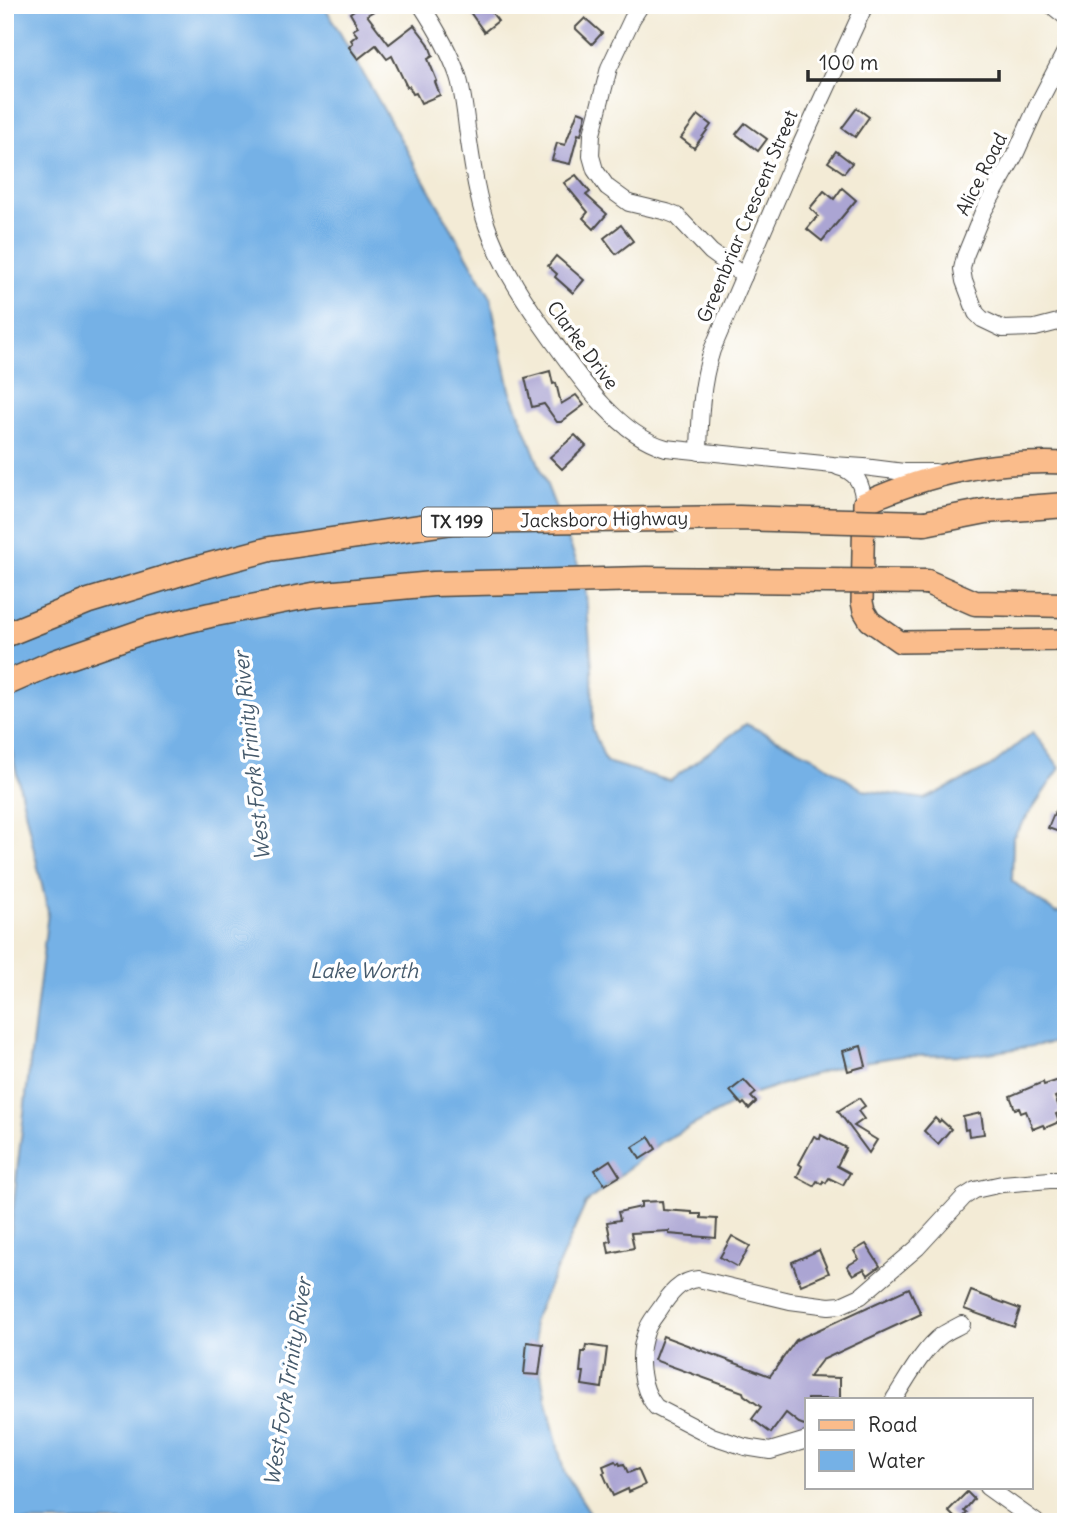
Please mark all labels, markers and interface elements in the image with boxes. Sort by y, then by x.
scale bar [808,38,999,82]
text: 100 m [819,49,878,76]
street label: Greenbriar Crescent Street [691,106,803,326]
street label: Alice Road [950,129,1012,219]
street label: Clarke Drive [542,296,624,394]
street label: Jacksboro Highway [520,506,688,532]
road number: TX 199 [422,508,492,536]
water label: West Fork Trinity River [227,648,276,862]
water label: Lake Worth [310,957,419,984]
water label: West Fork Trinity River [258,1274,318,1488]
legend [805,1398,1032,1488]
text: Road [868,1411,917,1438]
text: Water [868,1447,926,1474]

